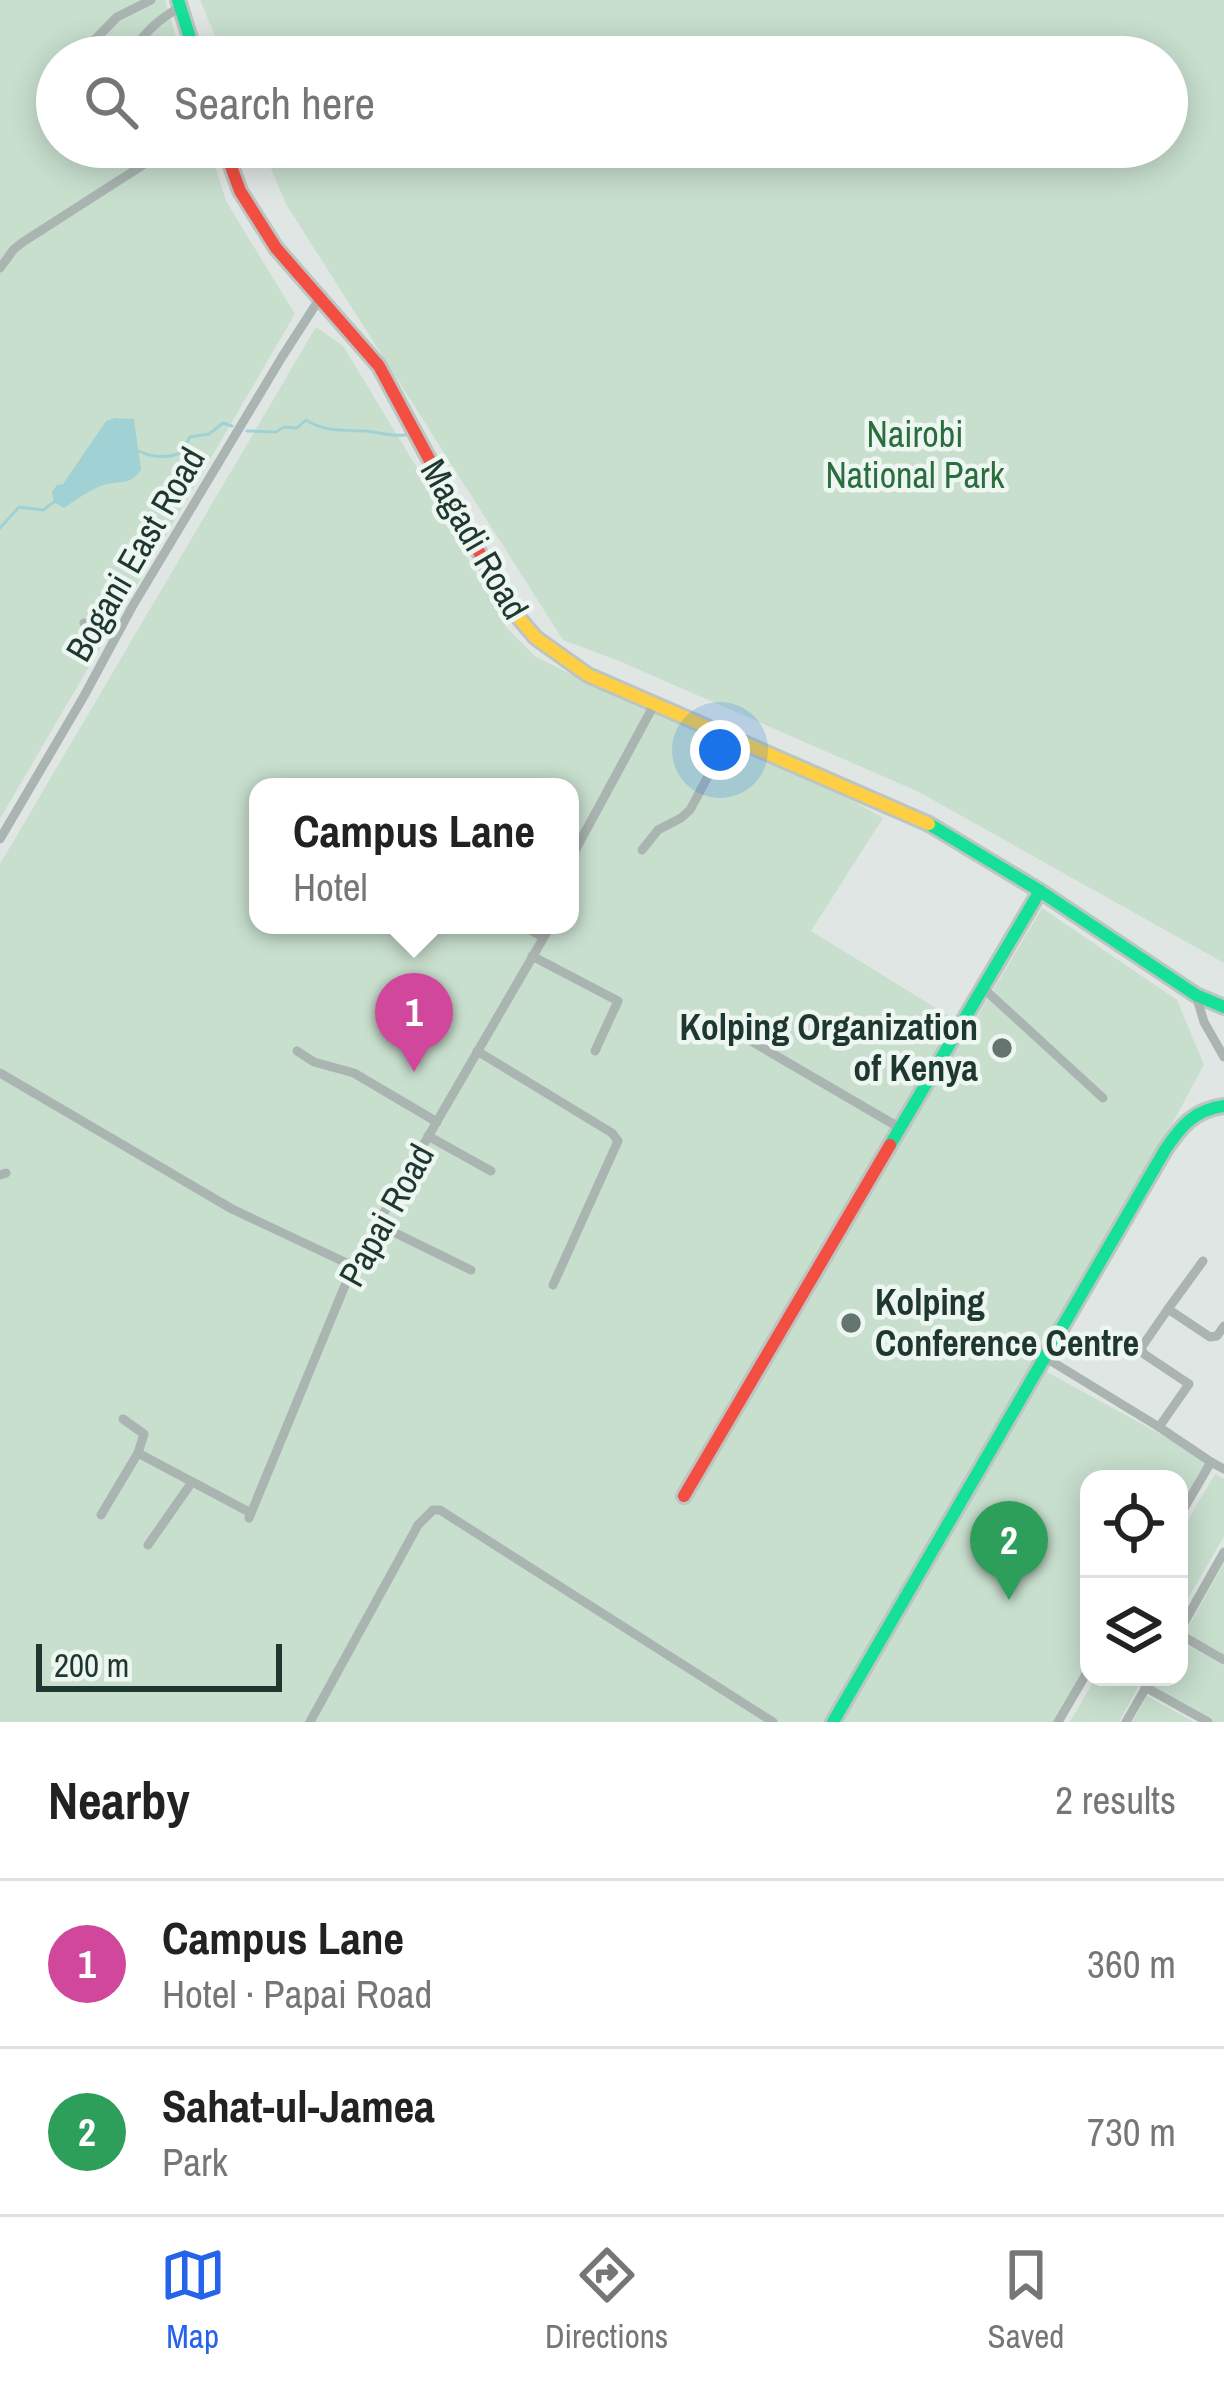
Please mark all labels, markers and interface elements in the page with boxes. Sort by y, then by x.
search box [36,36,1188,168]
icon: search [78,69,144,135]
text: Search here [174,72,375,133]
park label: Nairobi National Park [826,410,1005,499]
street label: Bogani East Road [54,438,216,670]
street label: Magadi Road [410,450,540,628]
your location [690,720,750,780]
popup [249,778,579,934]
text: Campus Lane [293,800,535,861]
text: Hotel [293,861,368,913]
pin: 1 [375,973,453,1072]
place label: Kolping Organization of Kenya [679,1003,979,1092]
marker: Kolping Organization of Kenya [989,1035,1015,1061]
street label: Papai Road [327,1135,445,1295]
place label: Kolping Conference Centre [875,1278,1139,1367]
marker: Kolping Conference Centre [838,1310,864,1336]
map controls [1080,1470,1188,1686]
button: locate [1080,1470,1188,1578]
pin: 2 [970,1501,1048,1600]
button: layers [1080,1578,1188,1686]
scale bar [36,1638,282,1691]
text: 200 m [54,1643,129,1687]
text: Nearby [48,1766,190,1835]
text: 2 results [1055,1774,1176,1826]
text: Campus Lane [162,1907,404,1968]
text: 1 [78,1938,96,1990]
text: 360 m [1087,1938,1176,1990]
text: Hotel · Papai Road [162,1968,432,2020]
text: Sahat-ul-Jamea [162,2075,435,2136]
text: 2 [78,2106,96,2158]
text: 730 m [1087,2106,1176,2158]
text: Park [162,2136,228,2188]
tab: Map [160,2242,226,2358]
tab: Directions [545,2242,668,2358]
tab: Saved [988,2242,1064,2358]

